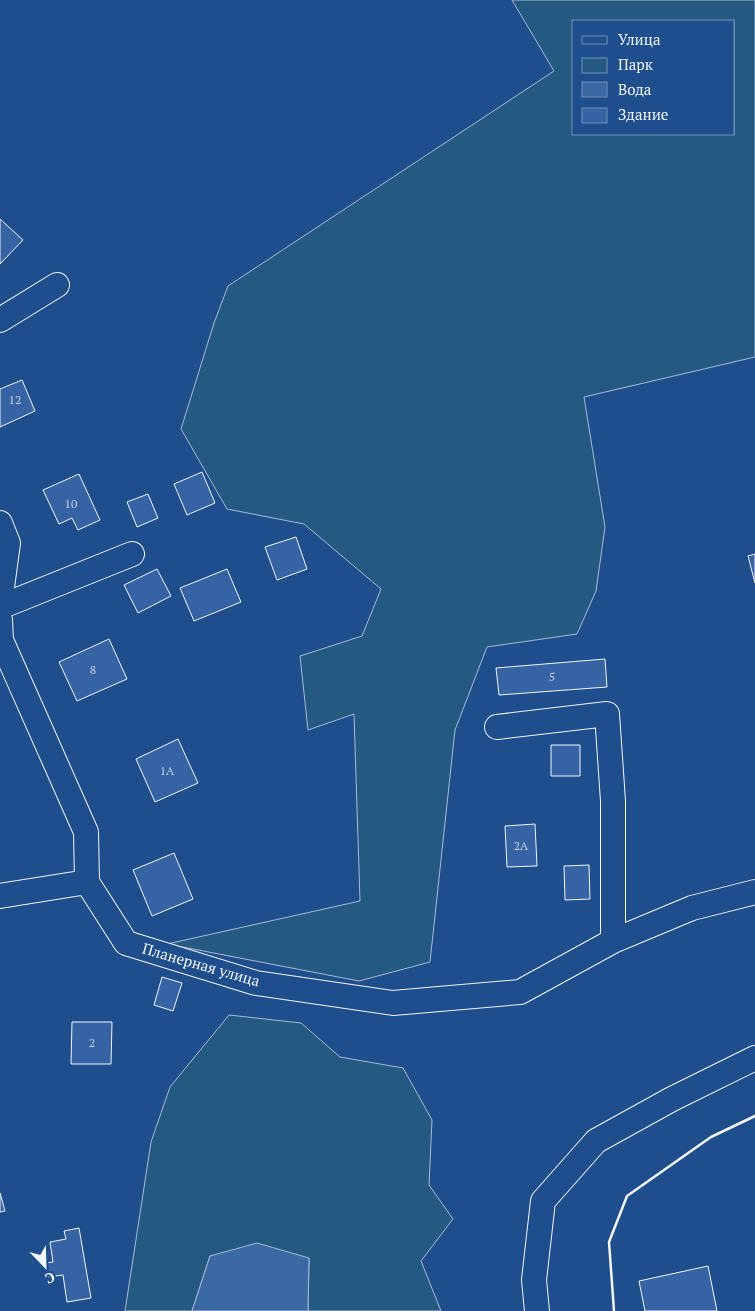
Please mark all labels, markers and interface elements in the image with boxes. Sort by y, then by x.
legend [572,20,735,135]
text: Улица [618,29,661,49]
text: Парк [618,54,654,74]
text: Вода [618,79,652,99]
text: Здание [618,104,668,124]
house number: 12 [9,392,21,407]
house number: 10 [65,496,77,511]
house number: 8 [90,662,96,677]
house number: 5 [549,669,555,684]
house number: 1А [160,763,175,778]
house number: 2А [514,838,529,853]
street label: Планерная улица [140,938,263,990]
house number: 2 [89,1035,95,1050]
north arrow [20,1241,70,1291]
text: С [42,1268,58,1289]

